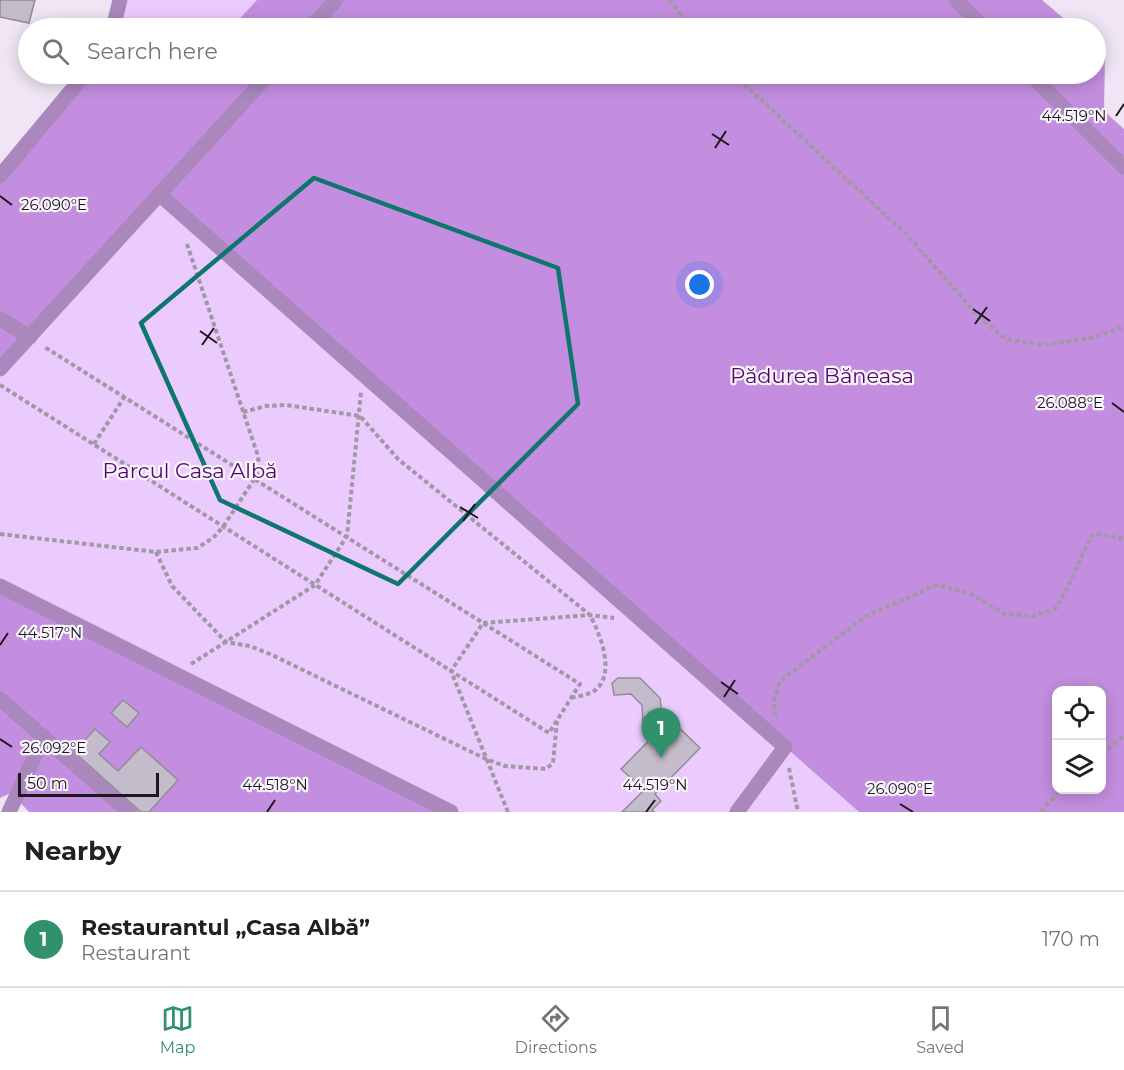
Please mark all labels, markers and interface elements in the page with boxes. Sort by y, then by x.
search box [18,18,1106,84]
icon: search [39,35,72,68]
text: Search here [87,38,218,65]
text: 44.519°N [1042,106,1106,125]
text: 26.090°E [21,195,87,214]
your location [685,270,714,299]
park label: Pădurea Băneasa [730,363,914,388]
text: 26.088°E [1037,393,1103,412]
park label: Parcul Casa Albă [103,458,277,483]
text: 44.517°N [18,623,82,642]
map controls [1052,686,1106,794]
button: locate [1052,686,1106,740]
pin: 1 [642,708,680,758]
text: 26.092°E [22,738,86,757]
button: layers [1052,740,1106,794]
scale bar [18,770,159,798]
text: 50 m [27,774,68,793]
text: 44.518°N [242,775,308,794]
text: 44.519°N [623,775,687,794]
text: 26.090°E [867,779,933,798]
text: Nearby [24,835,121,867]
text: Restaurantul „Casa Albă” [81,914,370,941]
text: 1 [40,927,47,951]
text: 170 m [1042,927,1100,951]
text: Restaurant [81,941,191,965]
tab: Map [160,1002,195,1057]
tab: Directions [515,1002,597,1057]
tab: Saved [916,1002,964,1057]

